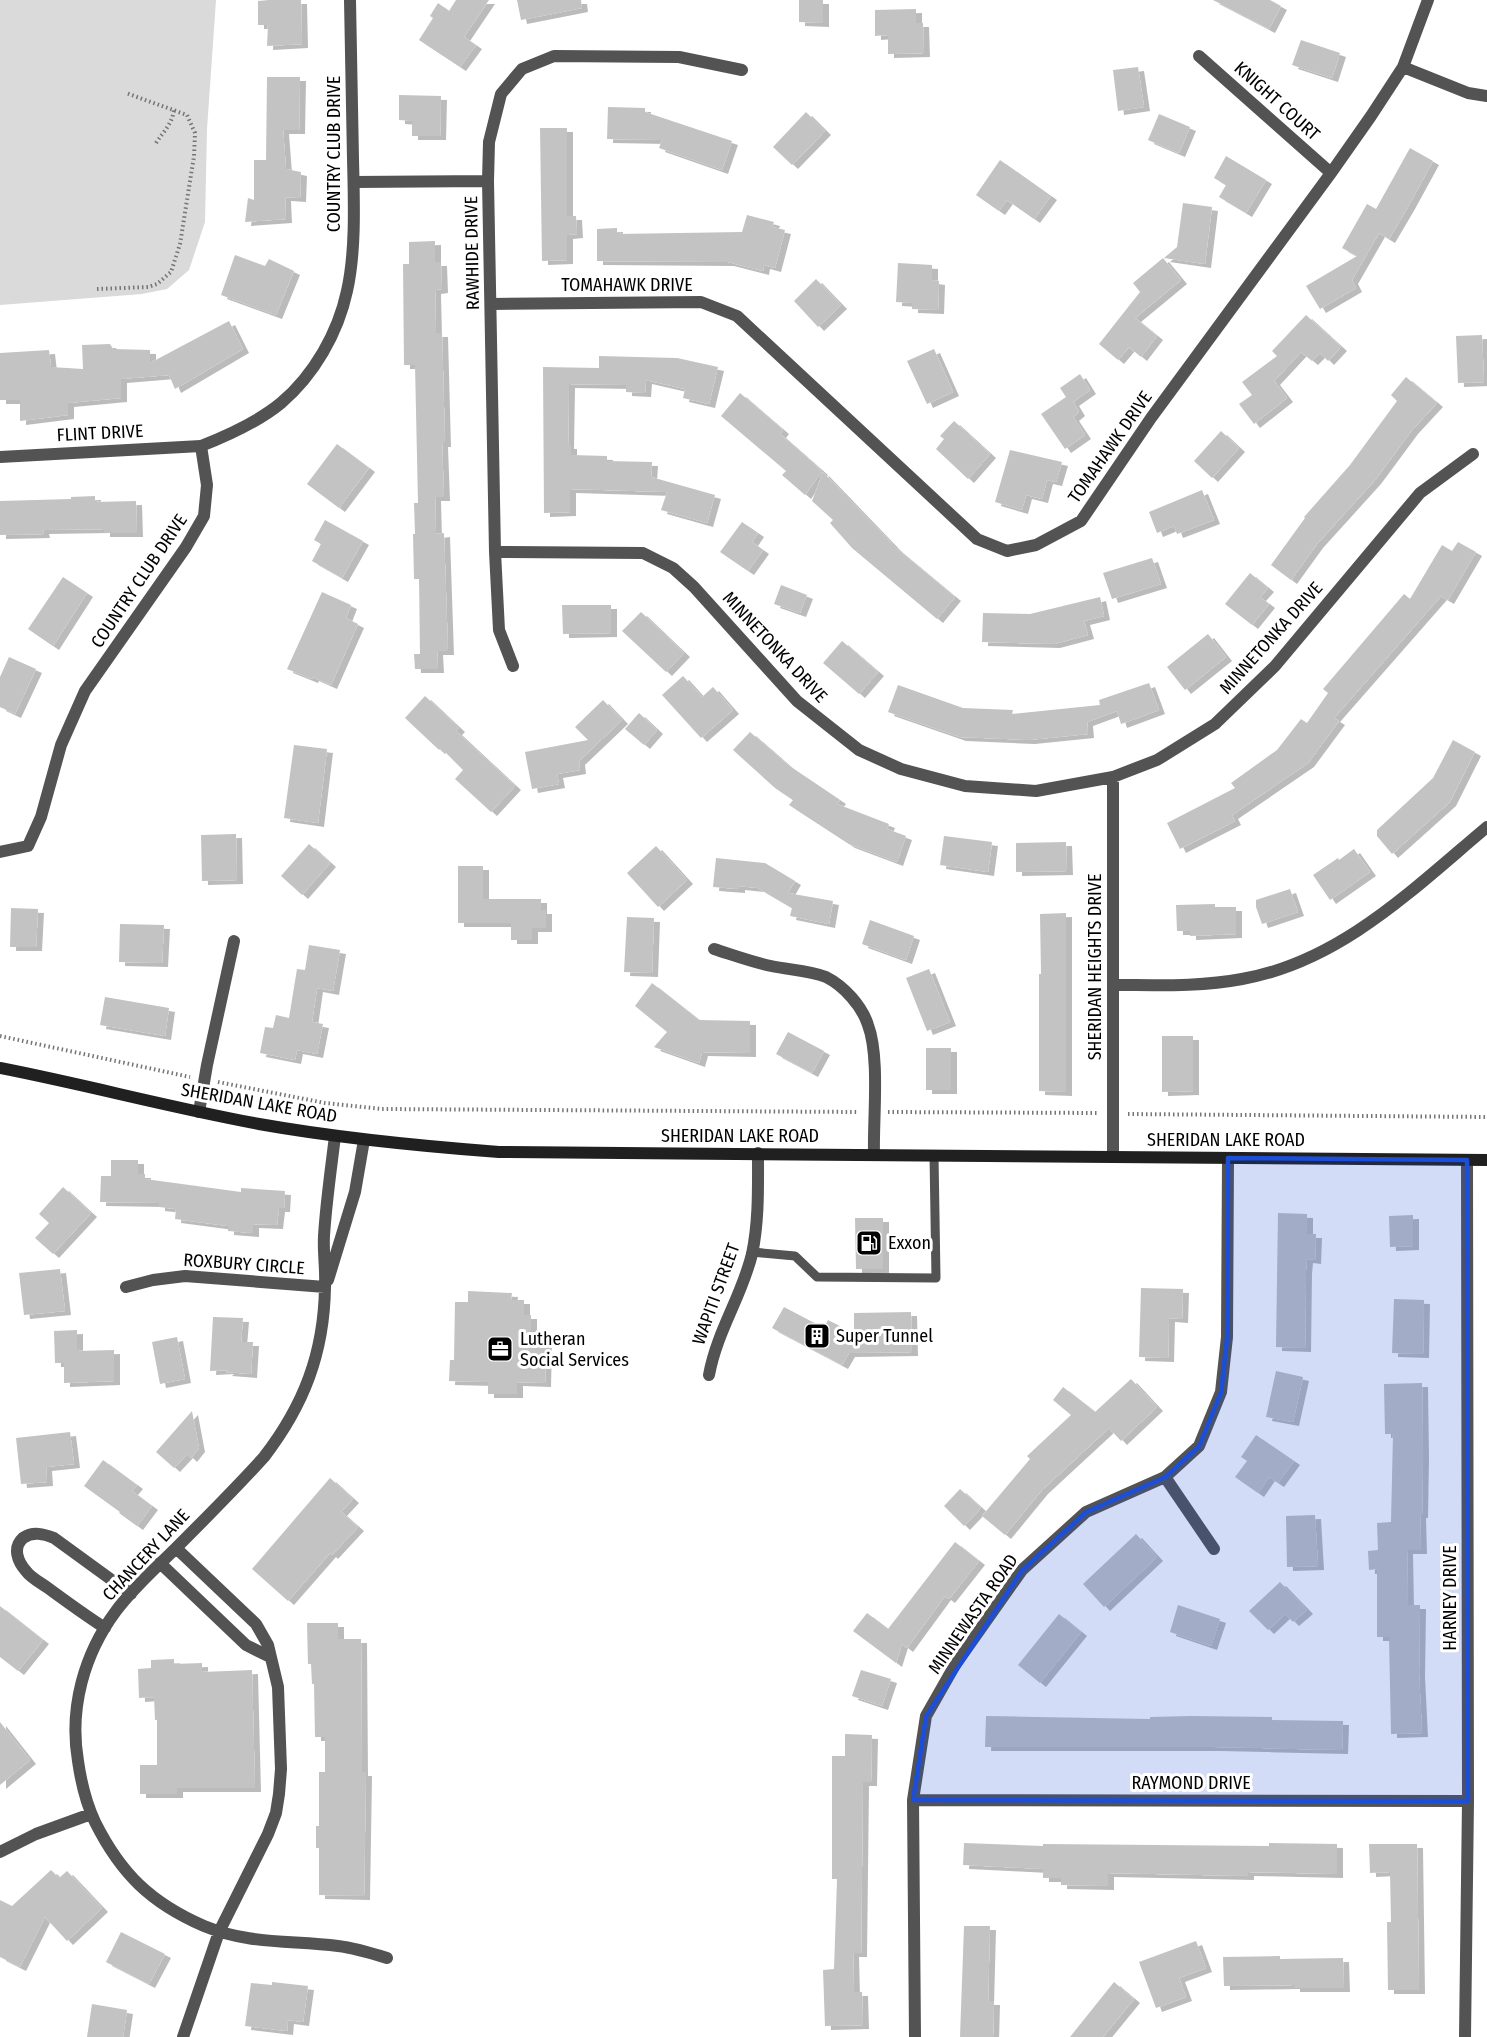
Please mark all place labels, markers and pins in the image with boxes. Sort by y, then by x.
fuel station icon: Exxon [854,1228,884,1258]
place label: Exxon [888,1232,931,1254]
building icon: Super Tunnel [802,1321,832,1351]
place label: Super Tunnel [836,1325,933,1347]
place label: Lutheran Social Services [520,1328,629,1371]
office icon: Lutheran Social Services [485,1334,515,1364]

